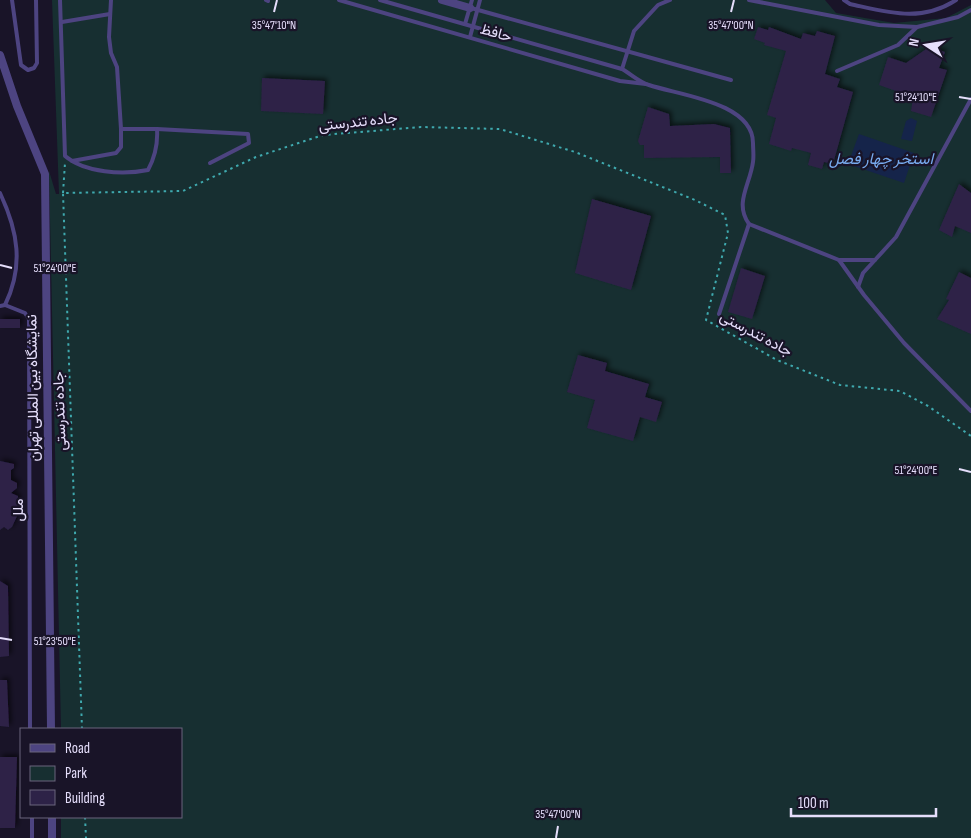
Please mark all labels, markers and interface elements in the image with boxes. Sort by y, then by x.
text: 35°47'10"N [252,18,296,33]
text: 35°47'00"N [708,18,754,33]
street label: حافظ [478,19,514,47]
north arrow [901,20,951,70]
text: N [905,37,923,48]
text: 51°24'10"E [895,90,937,105]
street label: جاده تندرستی [318,108,398,136]
water label: استخر چهار فصل [829,150,935,170]
text: 51°24'00"E [34,261,77,276]
street label: جاده تندرستی [716,307,796,361]
street label: نمایشگاه بین المللی تهران [22,314,44,462]
street label: جاده تندرستی [49,371,71,451]
text: 51°24'00"E [895,463,938,478]
street label: ملل [9,499,28,521]
text: 51°23'50"E [34,634,76,649]
legend [20,728,182,818]
text: Road [65,739,90,758]
text: Park [65,764,87,783]
scale bar [791,786,936,818]
text: Building [65,789,105,808]
text: 100 m [798,794,829,813]
text: 35°47'00"N [535,807,581,822]

